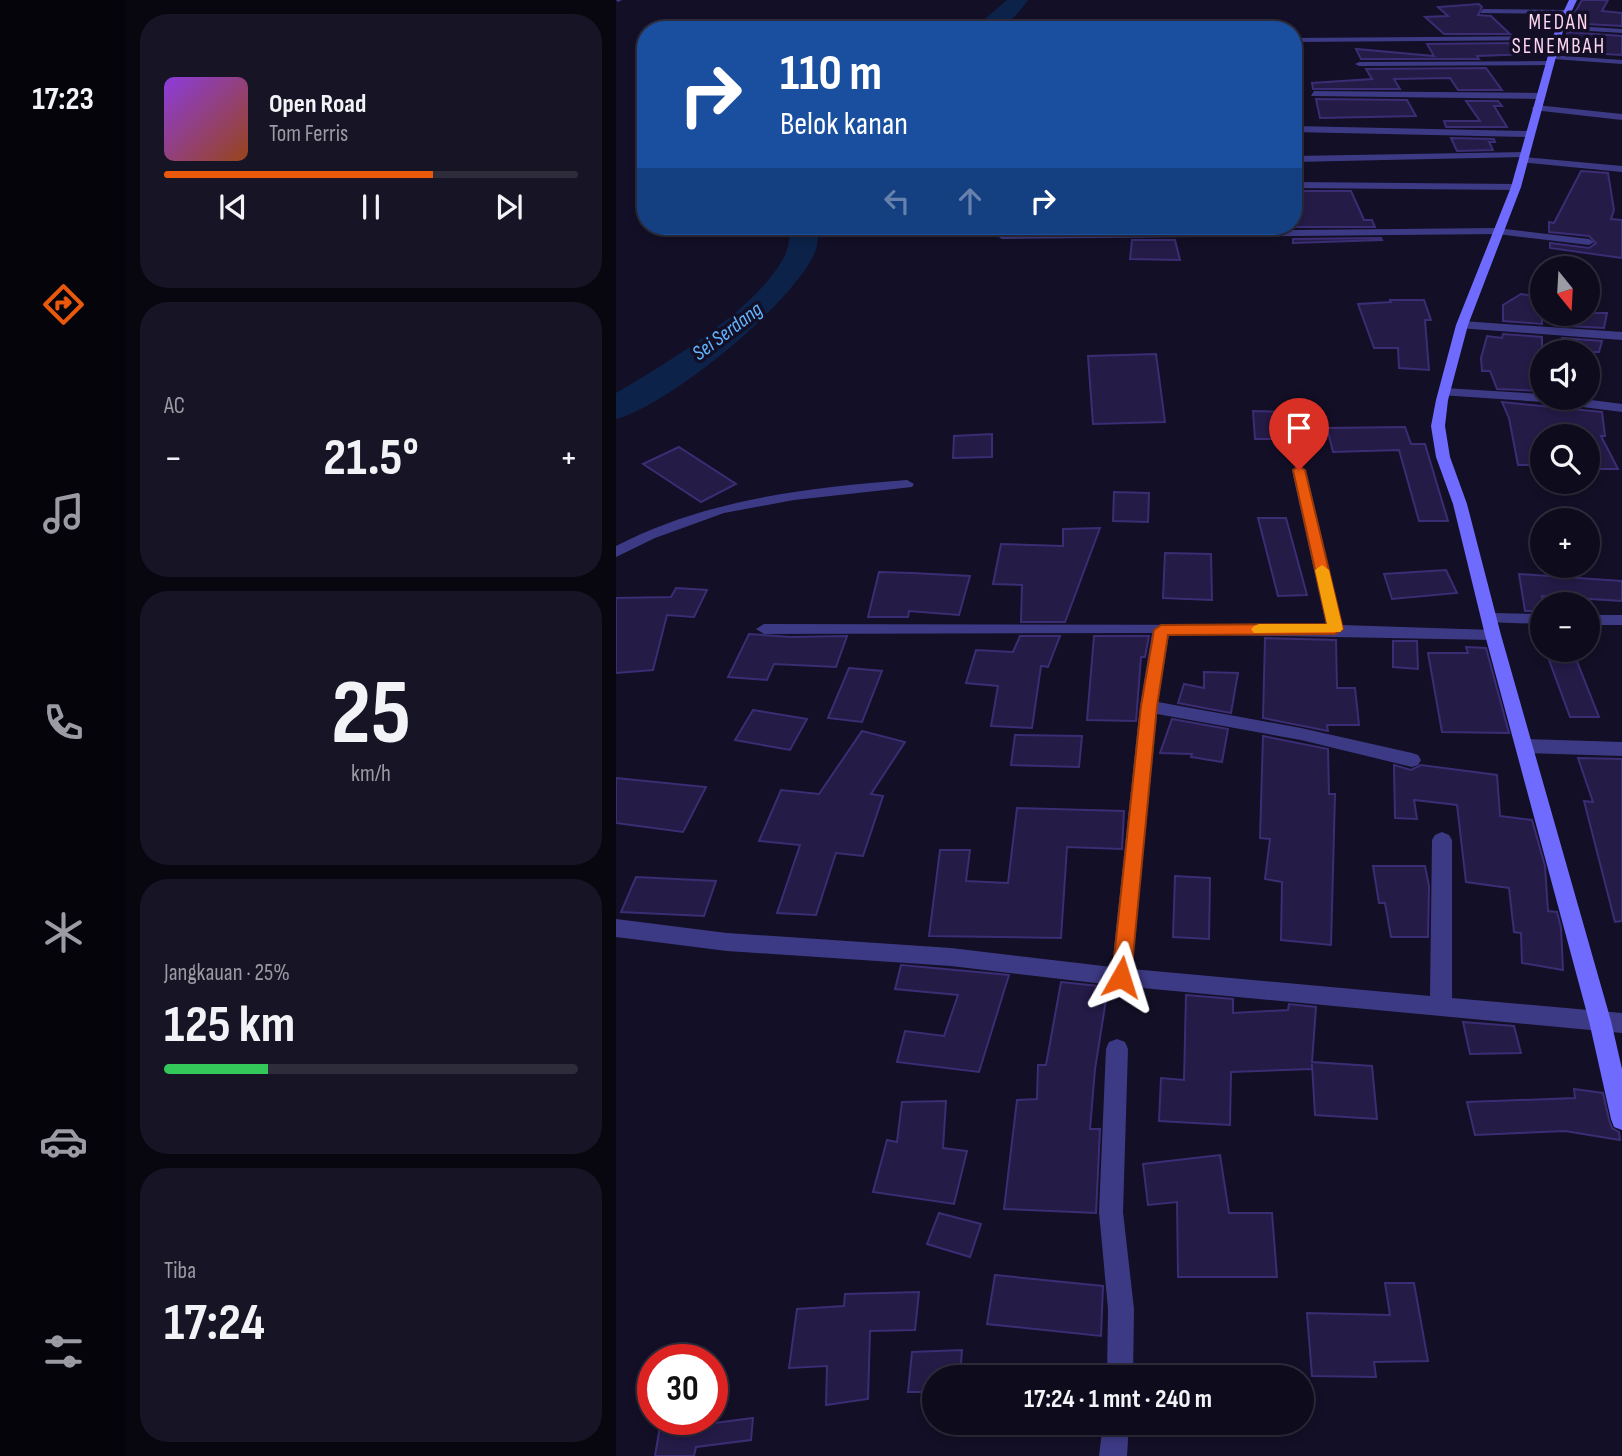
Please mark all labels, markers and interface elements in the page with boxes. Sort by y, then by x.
district label: MEDAN SENEMBAH [1512,10,1606,59]
text: 110 m [780,45,882,104]
icon: right [665,49,756,140]
text: 17:23 [32,80,94,119]
text: Open Road [269,89,366,120]
text: Belok kanan [780,105,908,144]
text: Tom Ferris [269,120,348,148]
icon: left [878,182,916,220]
icon: ahead [951,182,989,220]
icon: right [1024,182,1062,220]
icon: previous [214,188,252,226]
icon: pause [352,188,390,226]
icon: next [490,188,528,226]
north arrow [1530,256,1600,326]
map controls [1530,256,1600,662]
icon: directions [39,280,88,329]
water label: Sei Serdang [687,297,768,366]
button: sound [1530,340,1600,410]
text: AC [164,392,185,420]
pin [1269,398,1329,470]
icon: arrive [1280,409,1318,447]
button: search [1530,424,1600,494]
text: 21.5° [323,427,419,490]
text: − [164,436,183,481]
text: + [559,436,578,481]
icon: music [39,489,88,538]
button: + [1530,508,1600,578]
button: − [1530,592,1600,662]
text: 25 [331,660,411,769]
icon: phone [39,698,88,747]
text: km/h [351,760,391,788]
icon: climate [39,908,88,957]
position arrow [1084,940,1158,1014]
text: Jangkauan · 25% [164,959,290,987]
text: 125 km [164,994,295,1057]
icon: car [39,1117,88,1166]
text: Tiba [164,1257,196,1285]
text: 17:24 [164,1292,265,1355]
icon: filters [39,1327,88,1376]
speed limit sign: 30 [637,1344,728,1435]
text: 17:24 · 1 mnt · 240 m [1024,1384,1212,1415]

